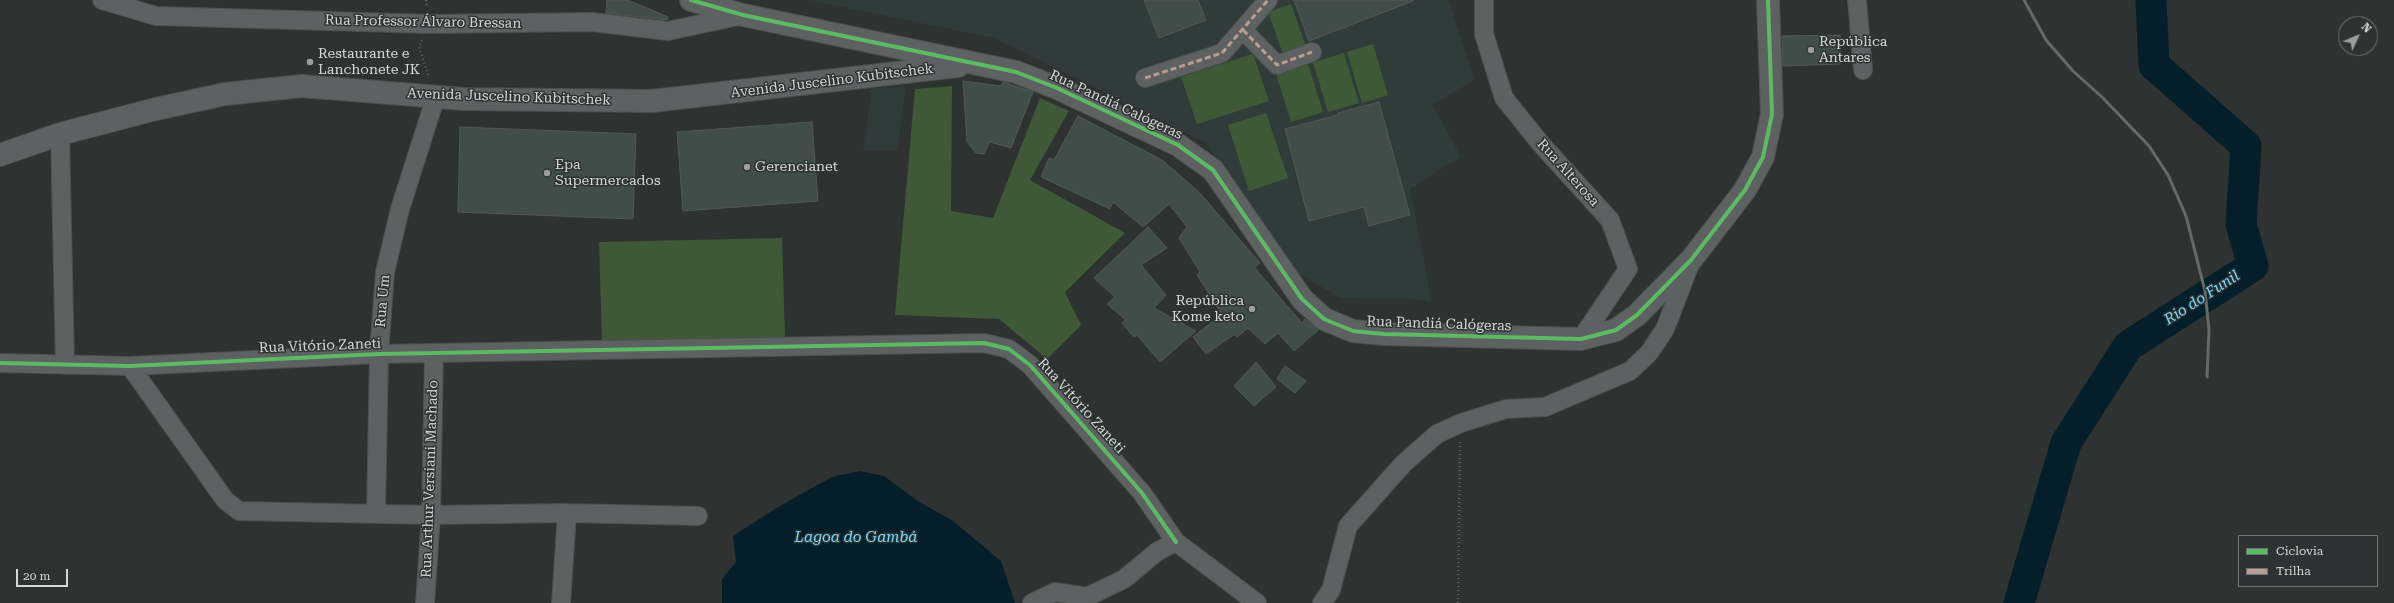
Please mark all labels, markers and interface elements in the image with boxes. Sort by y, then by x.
street label: Rua Professor Álvaro Bressan [325,12,521,32]
north arrow [2338,16,2378,56]
text: N [2359,20,2374,36]
place label: República Antares [1819,34,1887,66]
marker: República Antares [1806,45,1816,55]
place label: Restaurante e Lanchonete JK [318,46,420,78]
marker: Restaurante e Lanchonete JK [305,57,315,67]
street label: Avenida Juscelino Kubitschek [730,60,934,102]
street label: Rua Pandiá Calógeras [1047,67,1185,143]
street label: Avenida Juscelino Kubitschek [407,85,611,109]
street label: Rua Alterosa [1533,136,1603,210]
place label: Epa Supermercados [555,157,661,190]
place label: Gerencianet [755,159,838,175]
marker: Gerencianet [742,162,752,172]
marker: Epa Supermercados [542,168,552,178]
water label: Rio do Funil [2161,267,2243,329]
street label: Rua Um [372,274,394,328]
place label: República Kome keto [1172,293,1244,326]
marker: República Kome keto [1247,304,1257,314]
street label: Rua Pandiá Calógeras [1366,313,1512,335]
street label: Rua Vitório Zaneti [259,335,381,357]
street label: Rua Vitório Zaneti [1034,355,1128,457]
street label: Rua Arthur Versiani Machado [418,380,442,578]
water label: Lagoa do Gambá [795,529,917,547]
legend [2238,535,2378,587]
text: Ciclovia [2276,544,2323,558]
scale bar [18,561,70,587]
text: Trilha [2276,564,2311,578]
text: 20 m [23,569,50,583]

